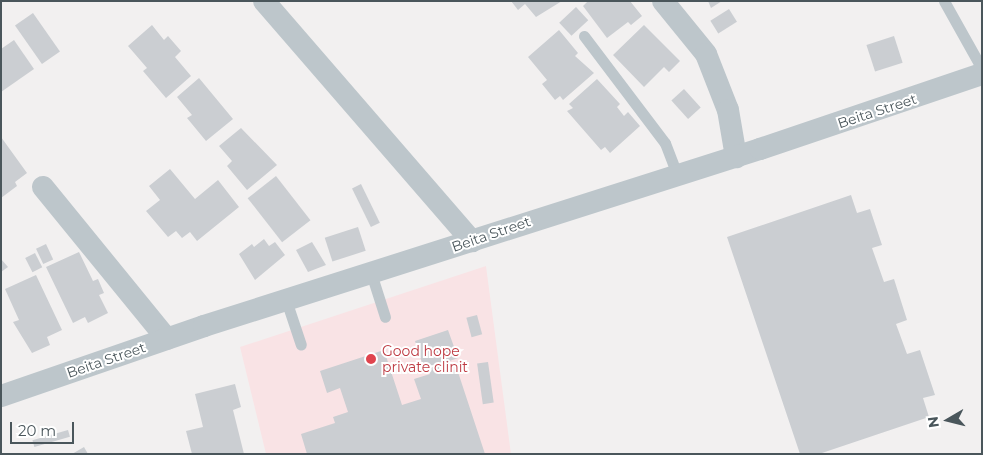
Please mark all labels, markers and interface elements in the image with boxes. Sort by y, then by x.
street label: Beita Street [835,90,919,132]
street label: Beita Street [449,213,533,255]
street label: Beita Street [64,339,148,381]
place label: Good hope private clinit [382,343,468,376]
marker: Good hope private clinit [364,352,378,366]
north arrow [923,395,973,445]
scale bar [12,412,76,444]
text: N [923,415,943,429]
text: 20 m [18,421,56,440]

